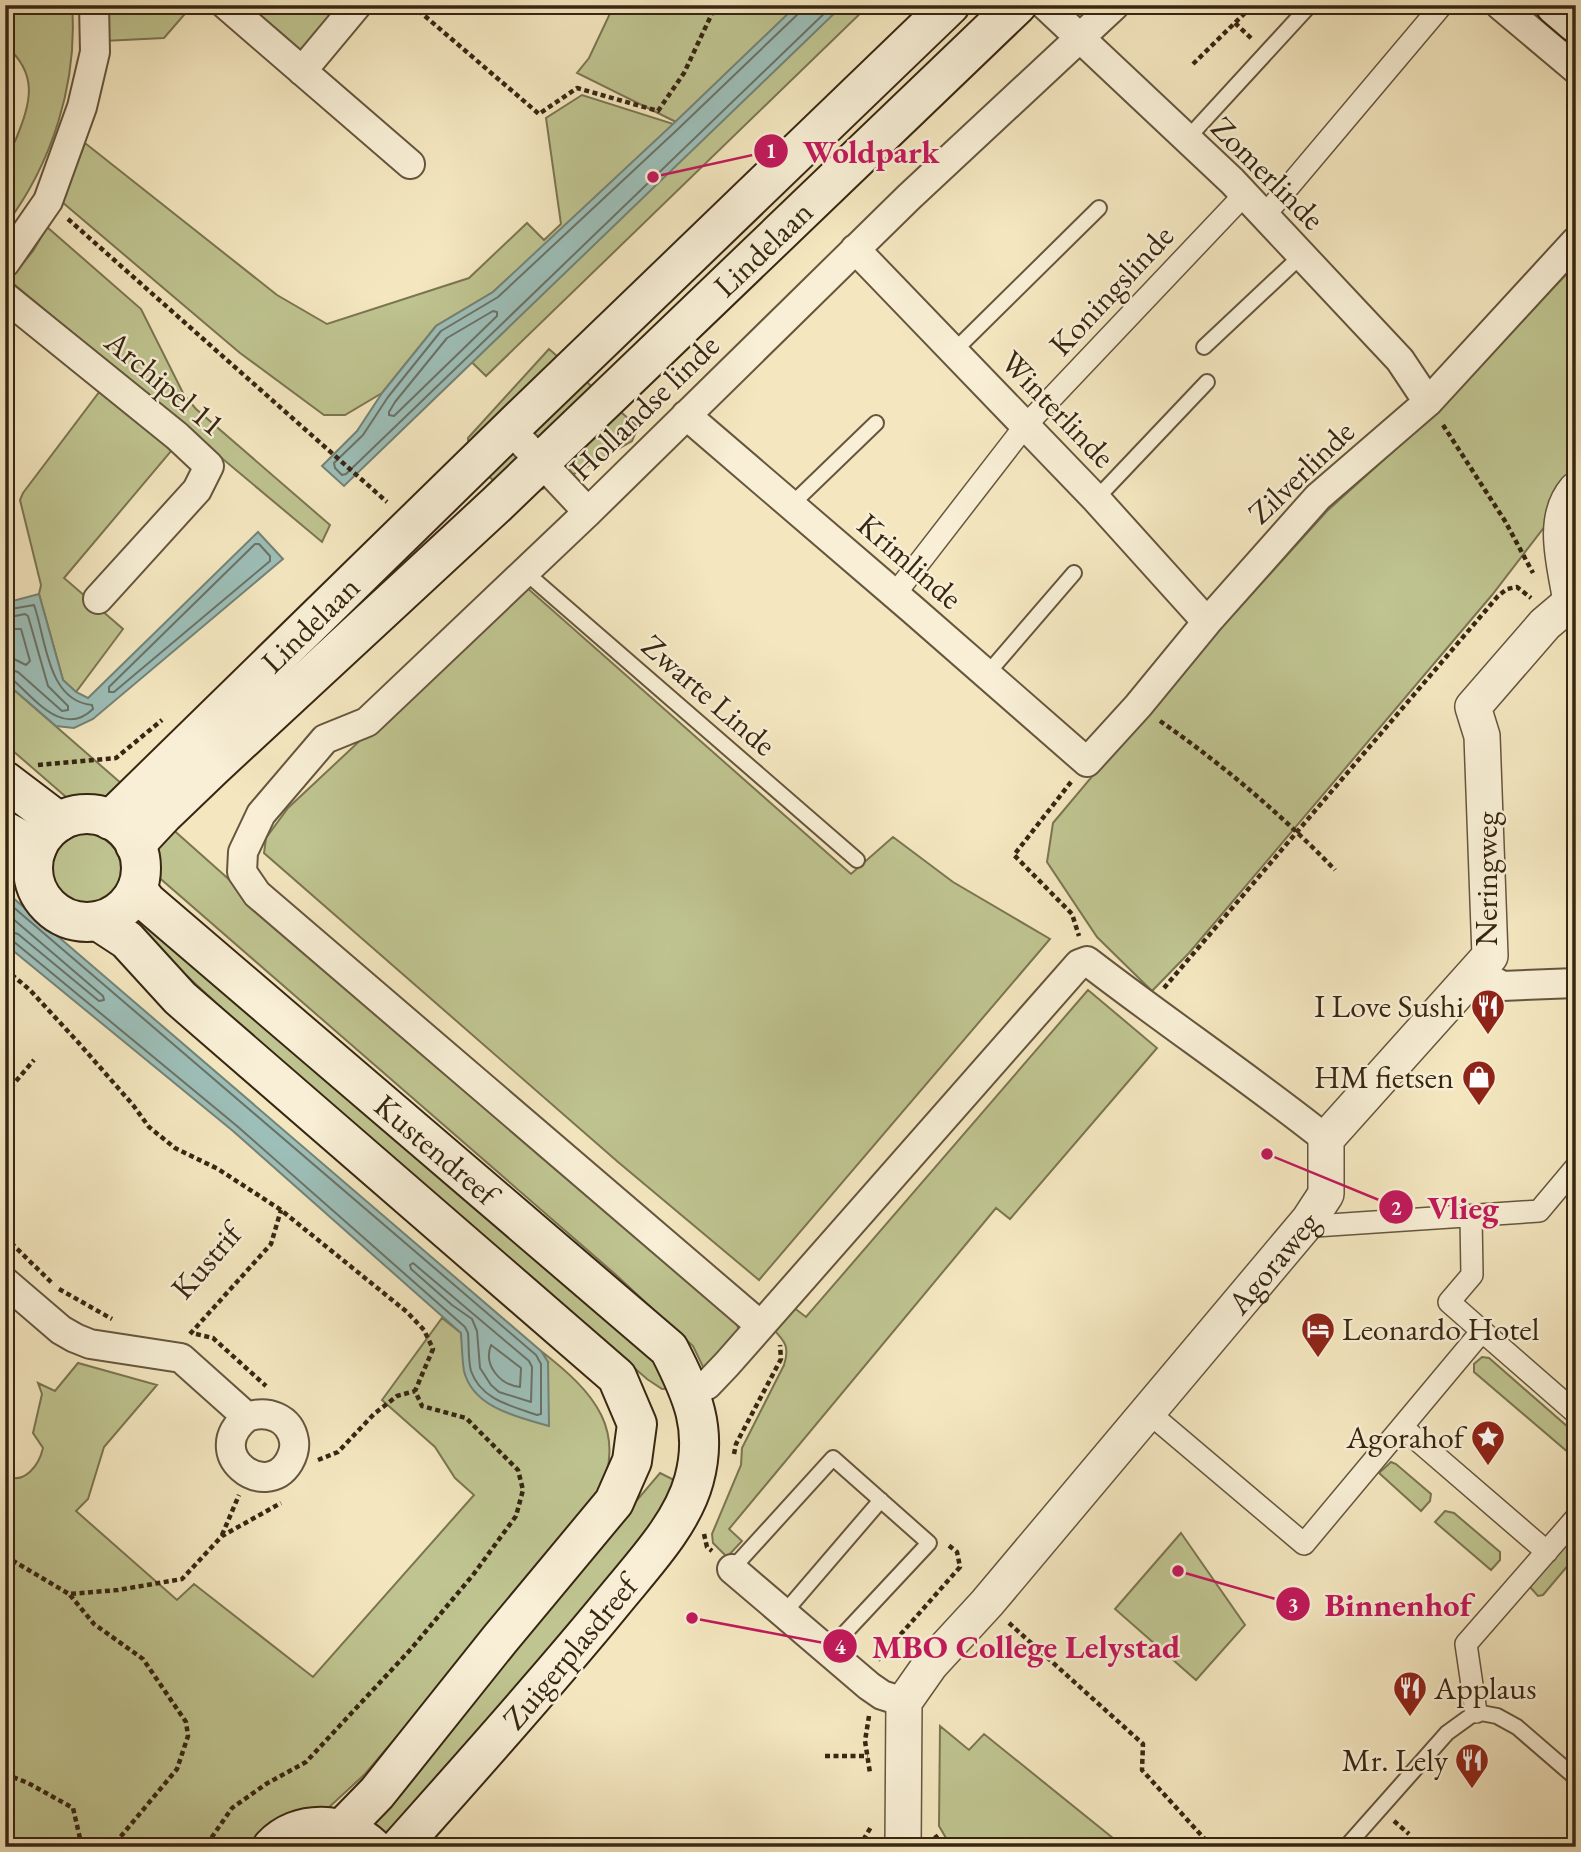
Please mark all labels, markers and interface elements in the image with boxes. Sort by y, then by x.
street label: Zomerlinde [1202,107,1334,239]
callout: Woldpark [754,124,954,178]
text: Woldpark [802,130,941,173]
text: 1 [765,137,777,164]
street label: Lindelaan [704,191,822,306]
street label: Koningslinde [1040,215,1182,365]
street label: Archipel 11 [96,320,234,445]
street label: Hollandse linde [560,325,728,489]
street label: Winterlinde [992,341,1124,477]
street label: Zilverlinde [1239,411,1363,533]
street label: Krimlinde [849,504,971,618]
street label: Lindelaan [252,566,369,682]
street label: Zwarte Linde [633,625,785,765]
street label: Neringweg [1465,811,1507,946]
place label: I Love Sushi [1314,985,1464,1027]
restaurant icon: I Love Sushi [1469,987,1507,1036]
place label: HM fietsen [1314,1056,1454,1098]
shop icon: HM fietsen [1460,1058,1498,1107]
street label: Kustendreef [365,1085,510,1217]
callout: Vlieg [1379,1180,1513,1234]
text: Vlieg [1427,1186,1499,1229]
text: 2 [1390,1194,1402,1221]
street label: Agoraweg [1217,1202,1329,1324]
street label: Kustrif [161,1211,253,1308]
place label: Leonardo Hotel [1342,1308,1540,1350]
hotel icon: Leonardo Hotel [1299,1310,1337,1359]
place label: Agorahof [1345,1416,1468,1458]
place icon: Agorahof [1469,1418,1507,1467]
street label: Zuigerplasdreef [493,1563,650,1738]
callout: Binnenhof [1275,1577,1486,1631]
text: Binnenhof [1324,1583,1476,1626]
text: 3 [1287,1591,1299,1618]
callout: MBO College Lelystad [823,1619,1194,1673]
text: MBO College Lelystad [872,1625,1180,1668]
text: 4 [834,1633,846,1660]
place label: Applaus [1433,1667,1537,1709]
restaurant icon: Applaus [1391,1669,1429,1718]
place label: Mr. Lely [1342,1739,1449,1781]
restaurant icon: Mr. Lely [1453,1741,1491,1790]

